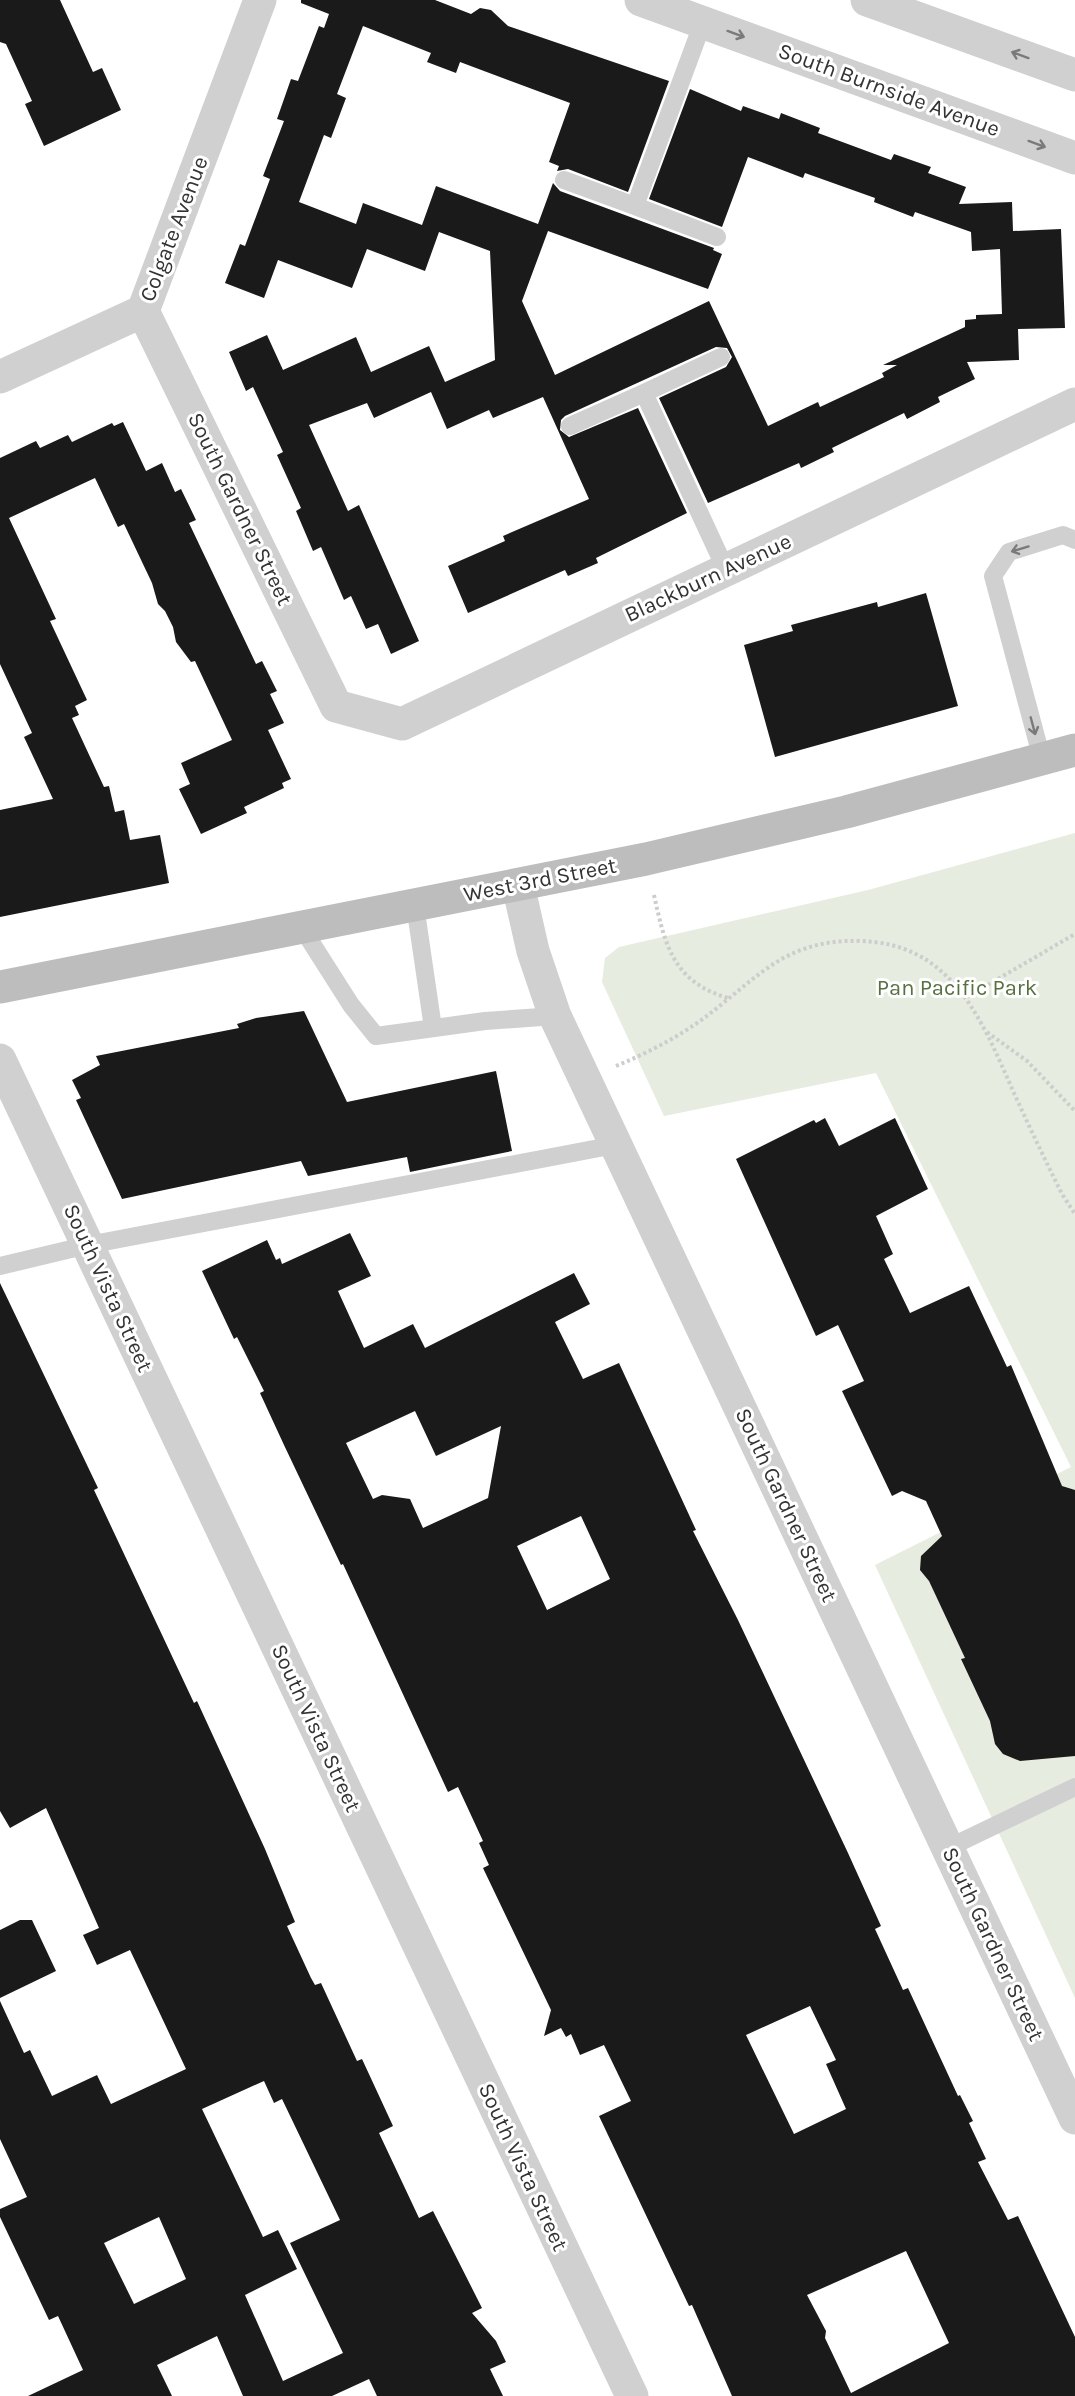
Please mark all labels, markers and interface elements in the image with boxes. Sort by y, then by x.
one-way arrow [726,29,745,40]
street label: South Burnside Avenue [775,38,1003,142]
one-way arrow [1011,49,1030,60]
one-way arrow [1027,140,1046,151]
street label: Colgate Avenue [134,153,214,305]
street label: South Gardner Street [182,409,298,609]
street label: Blackburn Avenue [621,528,795,628]
one-way arrow [1011,544,1030,555]
one-way arrow [1027,716,1039,735]
street label: West 3rd Street [461,852,619,908]
park label: Pan Pacific Park [877,975,1037,1001]
street label: South Vista Street [58,1200,158,1376]
street label: South Gardner Street [730,1404,842,1606]
street label: South Vista Street [266,1640,366,1816]
street label: South Gardner Street [937,1843,1049,2045]
street label: South Vista Street [473,2079,573,2255]

